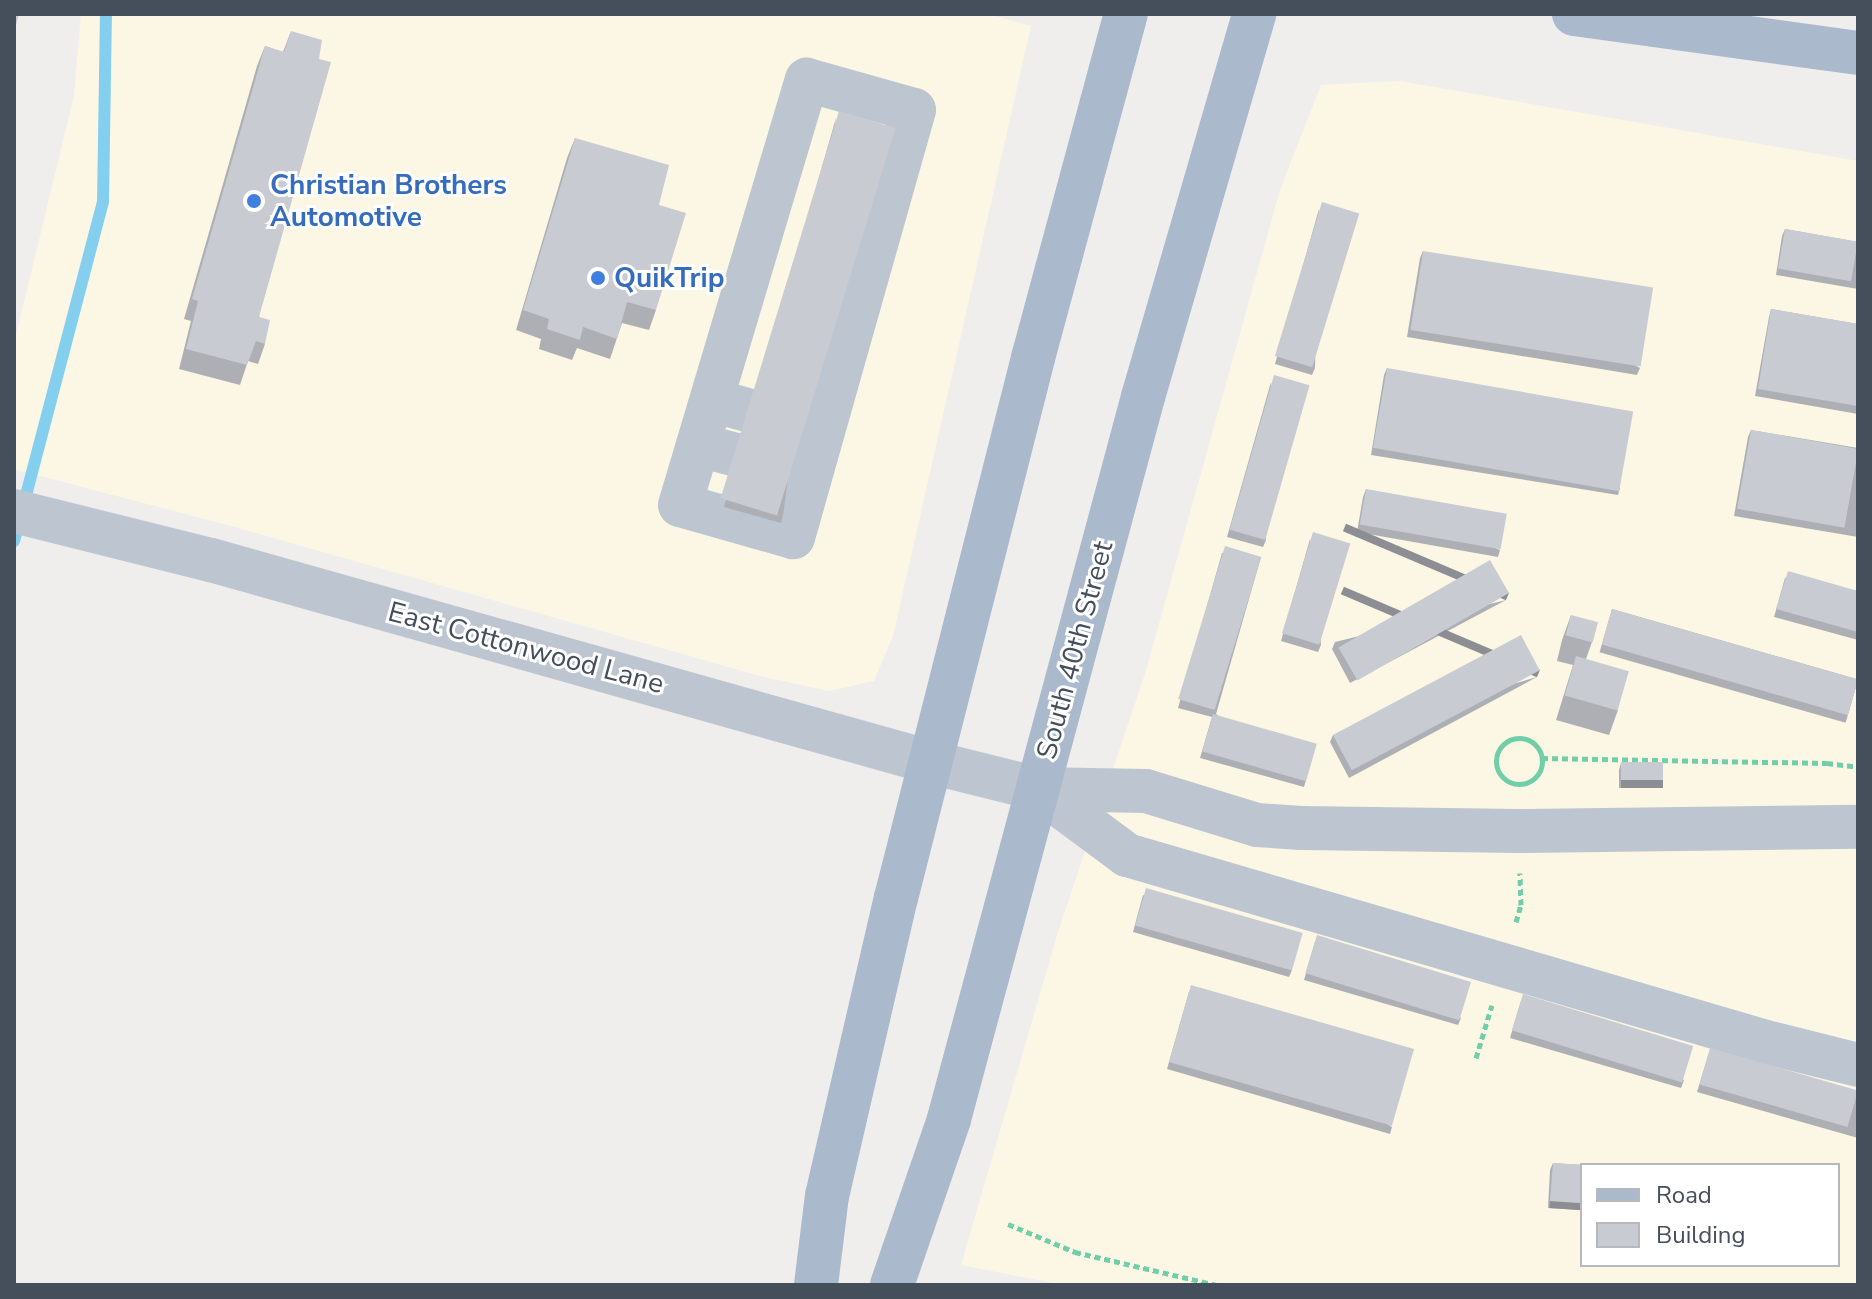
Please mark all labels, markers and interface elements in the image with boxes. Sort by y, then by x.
place label: Christian Brothers Automotive [270,168,507,234]
marker: Christian Brothers Automotive [245,192,263,210]
place label: QuikTrip [614,261,724,295]
marker: QuikTrip [589,269,607,287]
street label: South 40th Street [1030,537,1120,763]
street label: East Cottonwood Lane [385,595,667,701]
legend [1580,1163,1840,1267]
text: Road [1656,1179,1712,1211]
text: Building [1656,1219,1746,1251]

